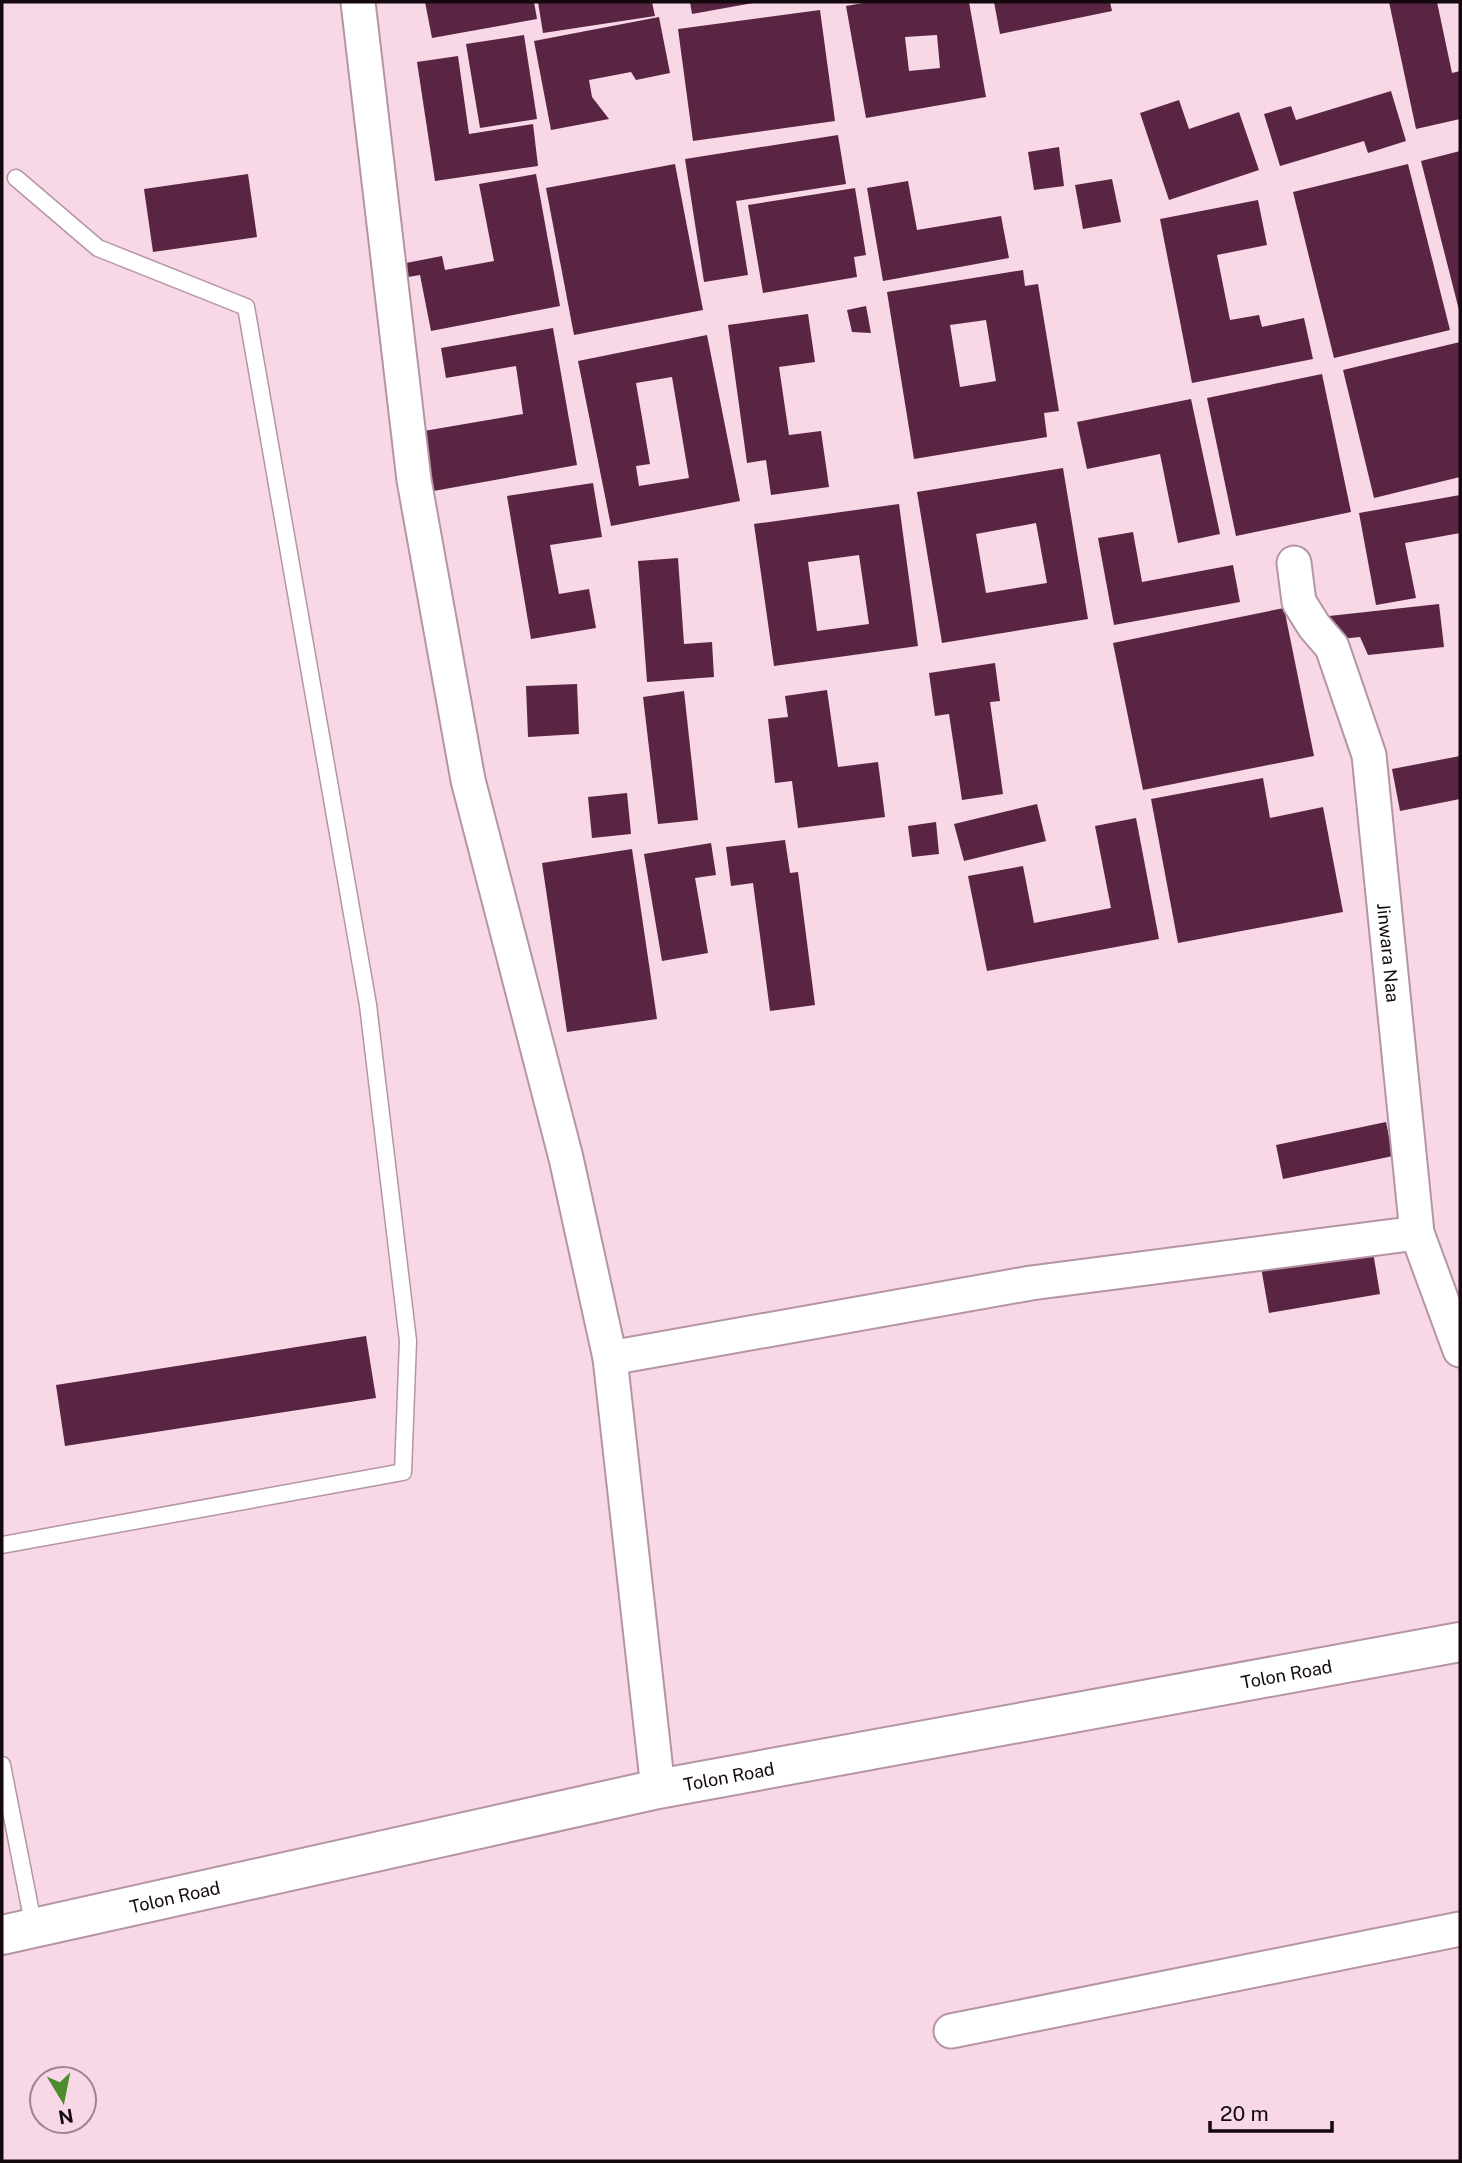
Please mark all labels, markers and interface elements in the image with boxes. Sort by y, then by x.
street label: Jinwara Naa [1373,902,1404,1003]
street label: Tolon Road [1239,1655,1334,1692]
street label: Tolon Road [682,1757,776,1795]
street label: Tolon Road [127,1876,222,1917]
north arrow [28,2065,98,2135]
scale bar [1210,2090,1332,2134]
text: 20 m [1220,2101,1269,2126]
text: N [57,2105,75,2129]

